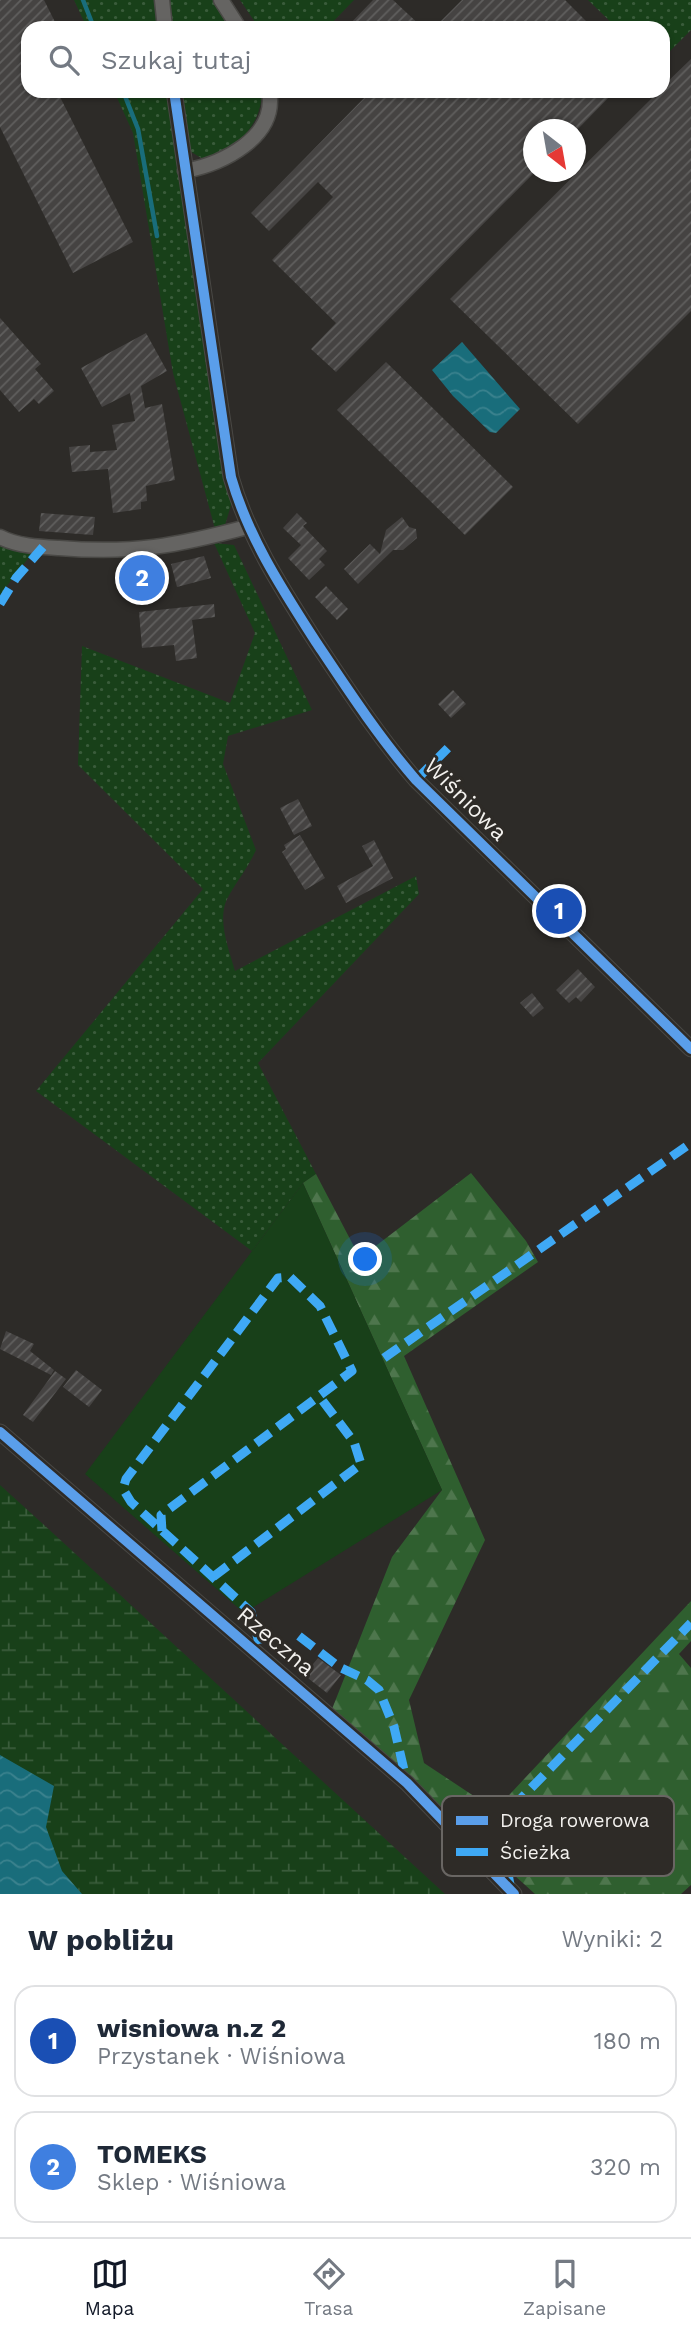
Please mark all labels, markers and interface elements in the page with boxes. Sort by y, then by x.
search box [21,21,670,98]
icon: search [45,41,83,79]
text: Szukaj tutaj [101,45,251,75]
north arrow [523,119,586,182]
pin: 2 [119,552,165,604]
street label: Wiśniowa [419,752,513,846]
pin: 1 [536,885,582,937]
your location [348,1242,382,1276]
street label: Rzeczna [231,1601,320,1682]
legend [442,1796,674,1876]
text: Droga rowerowa [500,1809,650,1832]
text: Ścieżka [500,1841,571,1864]
text: W pobliżu [28,1922,174,1957]
text: Wyniki: 2 [561,1926,663,1953]
text: wisniowa n.z 2 [97,2013,286,2043]
text: 1 [48,2028,58,2055]
text: 180 m [594,2028,661,2055]
text: Przystanek · Wiśniowa [97,2043,346,2070]
text: TOMEKS [97,2139,207,2169]
text: 2 [46,2154,60,2181]
text: 320 m [590,2154,661,2181]
text: Sklep · Wiśniowa [97,2169,286,2196]
tab: Mapa [85,2255,134,2320]
tab: Trasa [304,2255,353,2320]
tab: Zapisane [523,2255,606,2320]

